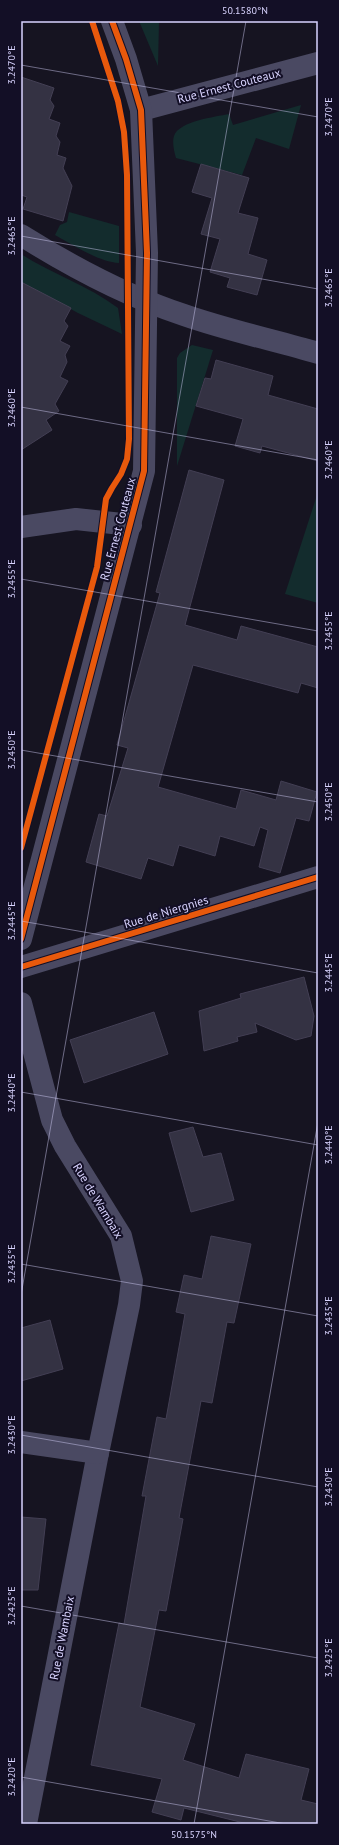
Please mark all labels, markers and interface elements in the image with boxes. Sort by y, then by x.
text: 50.1580°N [222,4,268,17]
text: 3.2470°E [5,46,18,85]
street label: Rue Ernest Couteaux [176,65,282,107]
text: 3.2470°E [322,98,335,137]
text: 3.2465°E [5,217,18,256]
text: 3.2465°E [322,269,335,308]
text: 3.2460°E [5,389,18,428]
text: 3.2460°E [322,441,335,480]
street label: Rue Ernest Couteaux [97,476,139,582]
text: 3.2455°E [5,560,18,599]
text: 3.2455°E [322,612,335,651]
text: 3.2450°E [5,731,18,770]
text: 3.2450°E [322,783,335,822]
street label: Rue de Niergnies [122,892,210,931]
text: 3.2445°E [5,902,18,941]
text: 3.2445°E [322,954,335,993]
text: 3.2440°E [5,1074,18,1113]
text: 3.2440°E [322,1126,335,1165]
street label: Rue de Wambaix [70,1160,127,1241]
text: 3.2435°E [5,1245,18,1284]
text: 3.2435°E [322,1297,335,1336]
text: 3.2430°E [5,1416,18,1455]
text: 3.2430°E [322,1468,335,1507]
text: 3.2425°E [5,1587,18,1626]
street label: Rue de Wambaix [46,1595,77,1681]
text: 3.2425°E [322,1639,335,1678]
text: 3.2420°E [5,1758,18,1797]
text: 50.1575°N [171,1828,217,1841]

